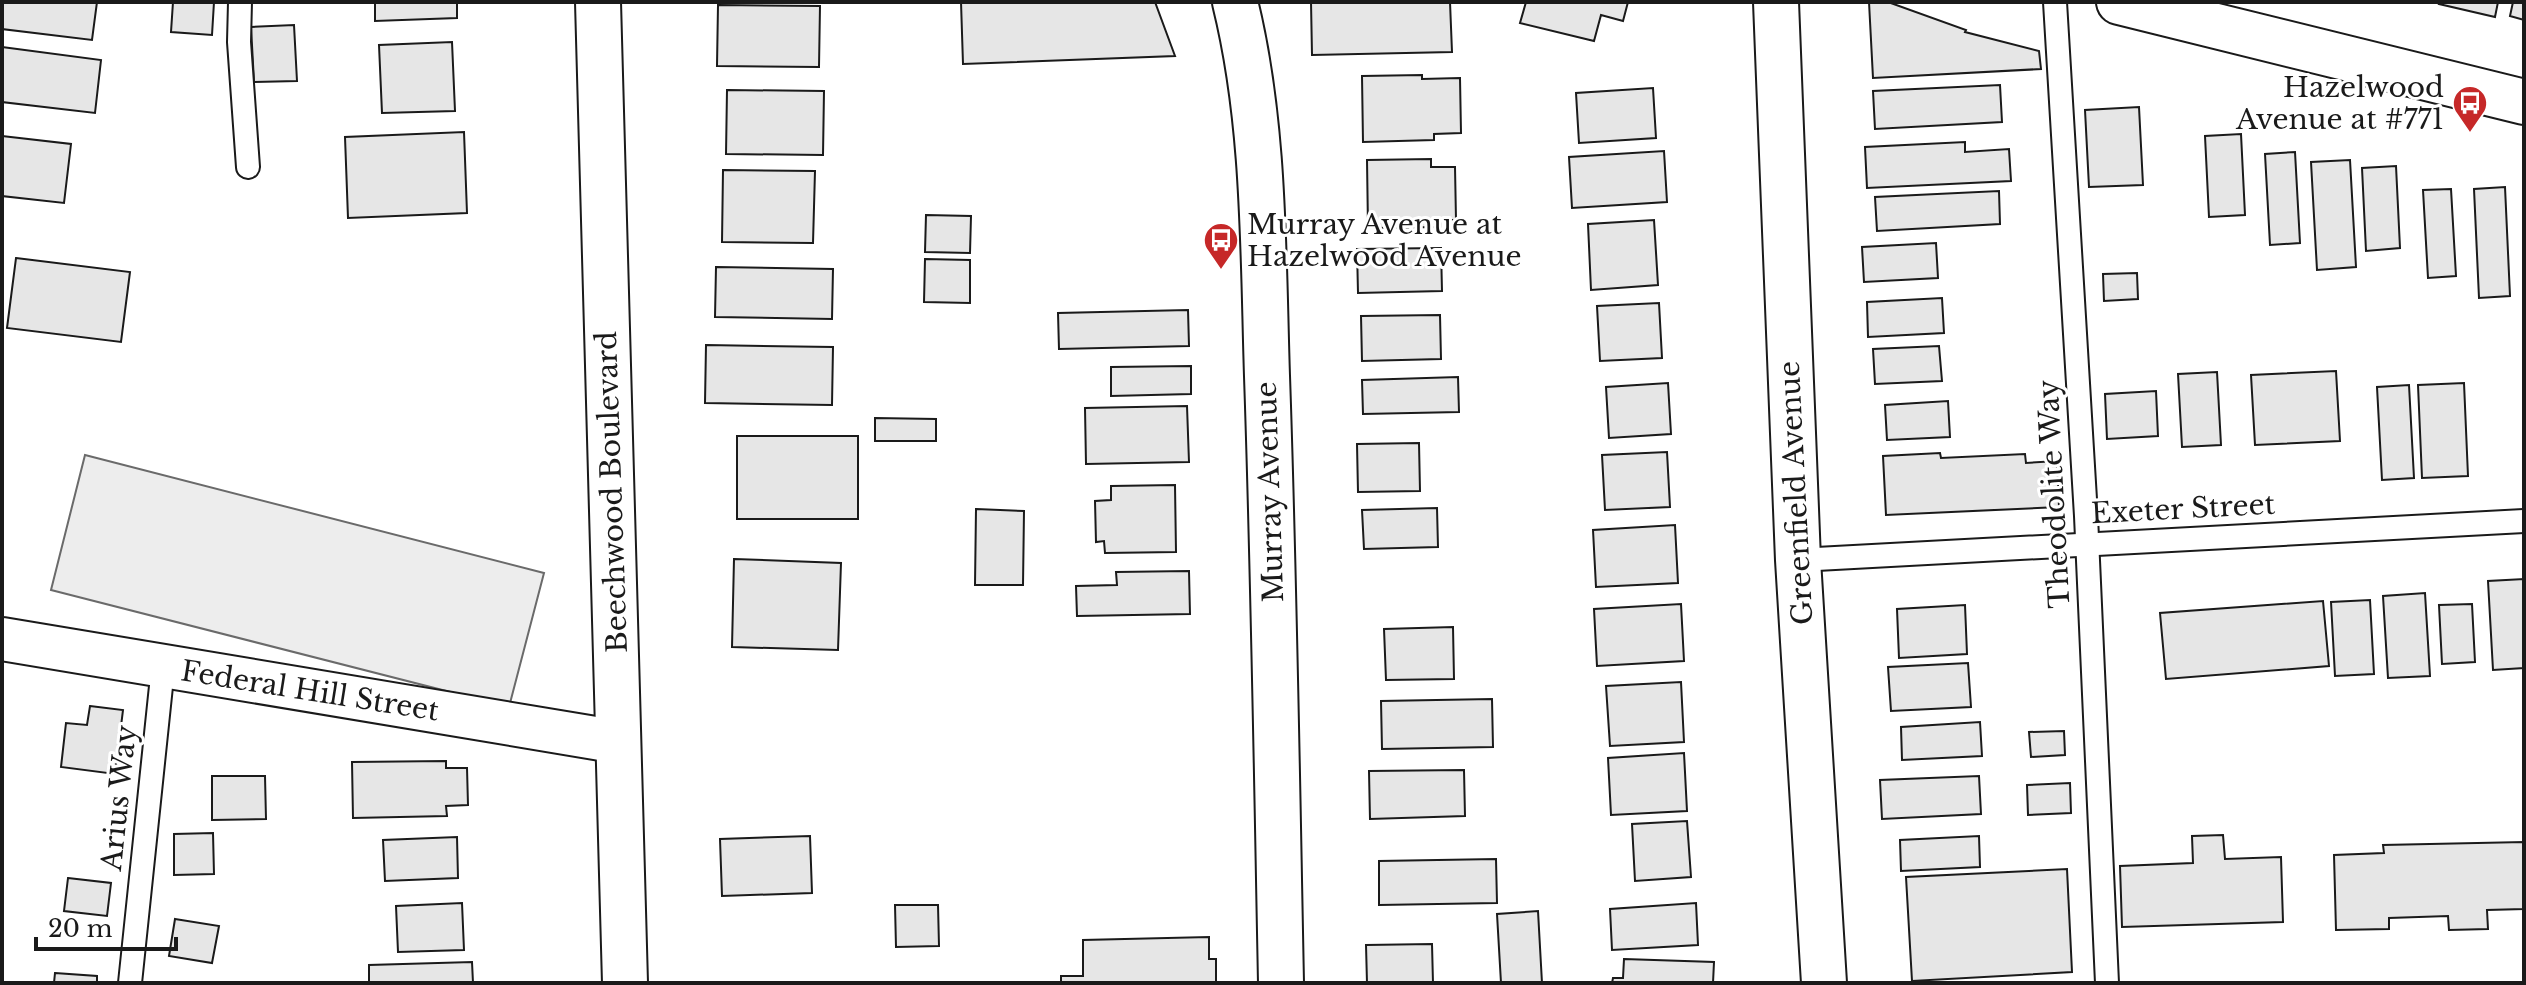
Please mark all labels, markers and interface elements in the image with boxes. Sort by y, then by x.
place label: Hazelwood Avenue at #771 [2235,70,2444,137]
bus stop icon: Hazelwood Avenue at #771 [2451,84,2489,134]
place label: Murray Avenue at Hazelwood Avenue [1247,207,1521,274]
bus stop icon: Murray Avenue at Hazelwood Avenue [1202,221,1240,271]
street label: Beechwood Boulevard [589,330,635,653]
street label: Greenfield Avenue [1772,360,1820,626]
street label: Theodolite Way [2031,379,2077,609]
street label: Murray Avenue [1249,381,1291,603]
street label: Exeter Street [2090,487,2276,531]
street label: Federal Hill Street [179,653,442,729]
street label: Arius Way [94,723,144,874]
scale bar [36,901,176,951]
text: 20 m [48,914,113,943]

